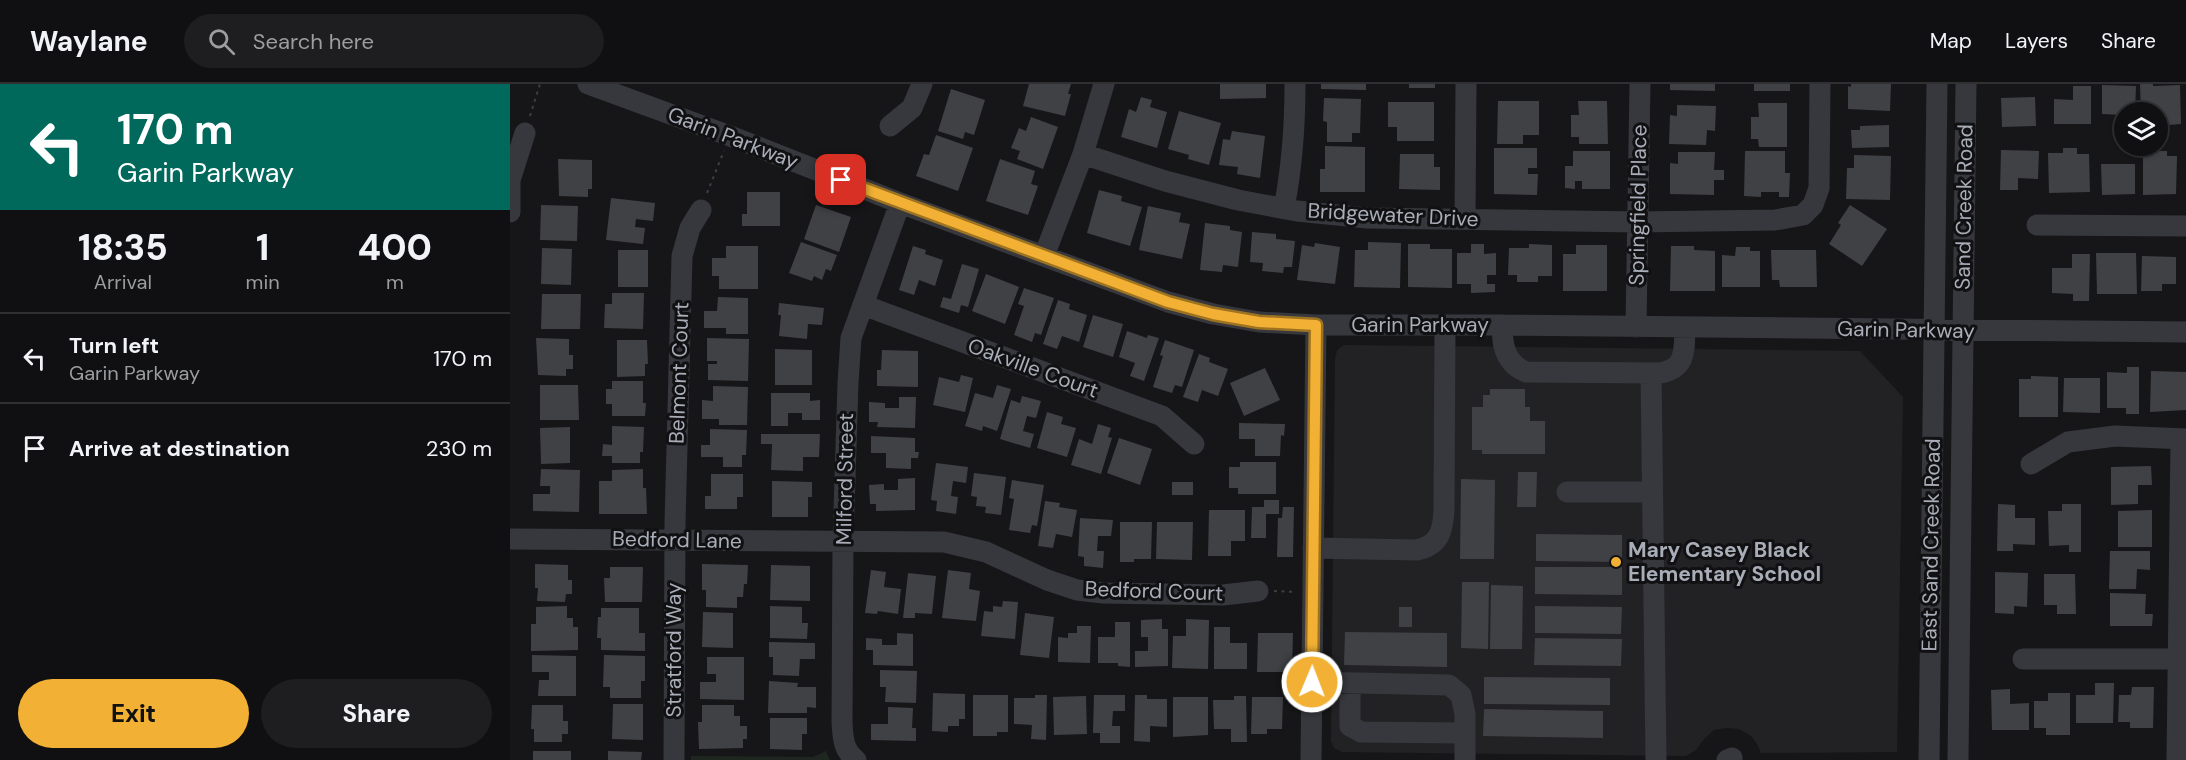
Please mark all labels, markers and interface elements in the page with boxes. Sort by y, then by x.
search box [184,14,604,68]
text: Waylane [30,23,148,60]
icon: search [205,25,238,58]
text: Search here [253,27,374,56]
text: Map [1930,27,1972,55]
text: Layers [2005,27,2068,55]
text: Share [2101,27,2156,55]
street label: Garin Parkway [664,100,803,176]
text: 170 m [117,102,234,157]
map controls [2114,102,2168,156]
button: layers [2114,102,2168,156]
icon: left [18,108,96,186]
street label: Springfield Place [1623,124,1653,286]
street label: Sand Creek Road [1949,124,1979,290]
pin [815,154,866,205]
text: Garin Parkway [117,155,294,190]
icon: arrive [824,163,857,196]
street label: Bridgewater Drive [1307,197,1479,233]
text: 18:35 [78,224,168,271]
text: 1 [256,224,269,271]
text: 400 [358,224,432,271]
text: Arrival [94,269,152,295]
text: min [246,269,280,295]
text: m [386,269,404,295]
street label: Belmont Court [663,302,695,444]
street label: Garin Parkway [1351,311,1489,339]
street label: Garin Parkway [1837,315,1975,345]
text: Turn left [69,331,159,360]
street label: Oakville Court [964,331,1102,405]
icon: left [18,342,51,375]
text: 170 m [433,344,492,373]
text: Garin Parkway [69,360,200,386]
street label: Milford Street [830,413,860,545]
icon: arrive [18,432,51,465]
text: Arrive at destination [69,434,290,463]
text: 230 m [426,434,492,463]
street label: East Sand Creek Road [1915,438,1947,652]
street label: Bedford Lane [612,525,742,555]
place label: Mary Casey Black Elementary School [1628,536,1821,588]
marker: Mary Casey Black Elementary School [1609,555,1623,569]
street label: Bedford Court [1084,575,1224,607]
street label: Stratford Way [660,582,688,717]
position arrow [1280,650,1344,714]
button: Exit [18,679,249,748]
button: Share [261,679,492,748]

